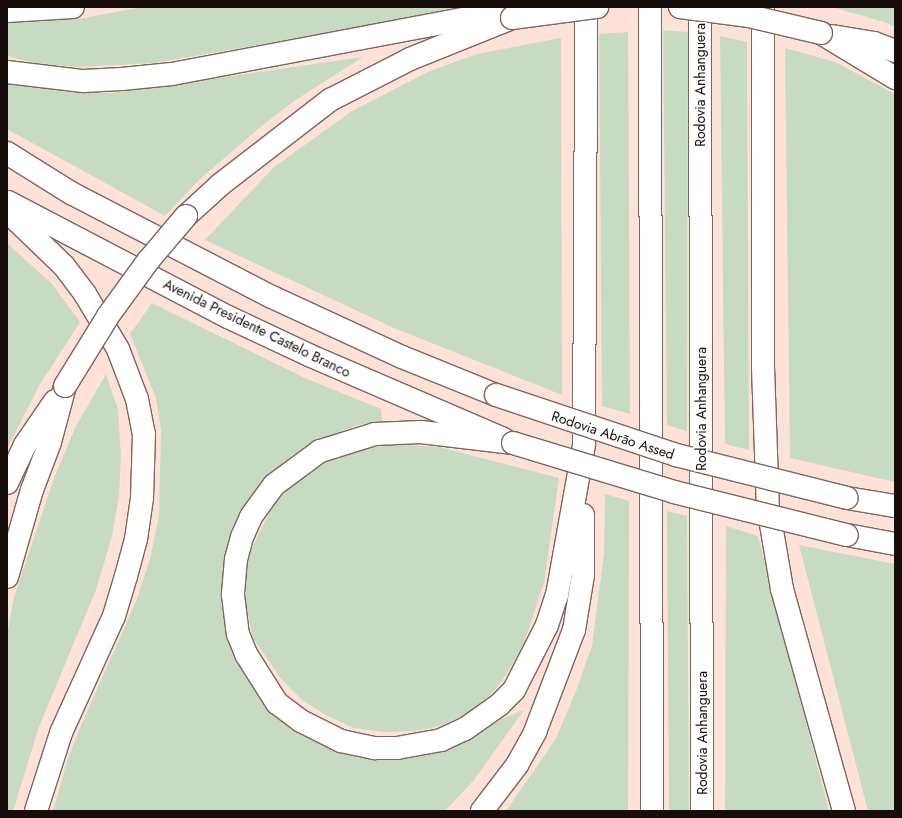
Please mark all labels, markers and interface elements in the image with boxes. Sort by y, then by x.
street label: Rodovia Anhanguera [692,23,708,147]
street label: Avenida Presidente Castelo Branco [161,275,353,381]
street label: Rodovia Anhanguera [693,347,709,471]
street label: Rodovia Abrão Assed [550,407,676,463]
street label: Rodovia Anhanguera [694,671,710,795]

